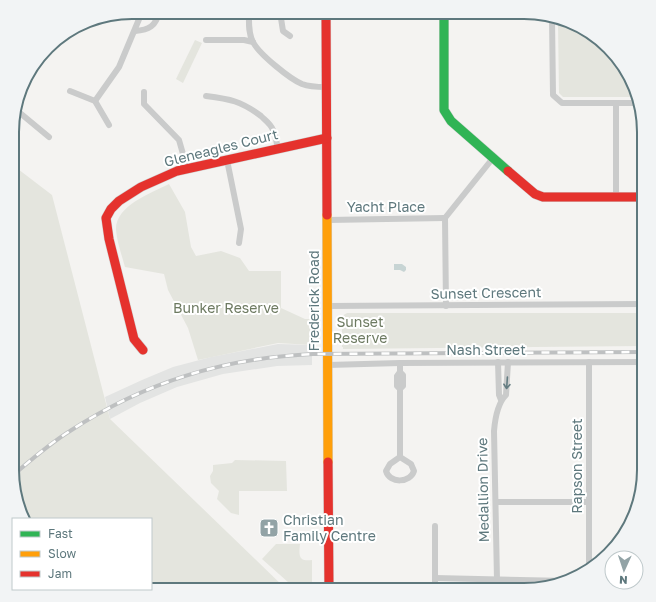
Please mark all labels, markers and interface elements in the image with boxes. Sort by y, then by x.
street label: Gleneagles Court [162,125,280,170]
street label: Yacht Place [347,198,425,215]
street label: Frederick Road [305,250,322,352]
street label: Sunset Crescent [430,283,542,302]
park label: Bunker Reserve [173,299,279,316]
park label: Sunset Reserve [333,313,387,346]
street label: Nash Street [446,341,526,358]
one-way arrow [504,376,511,389]
street label: Rapson Street [568,418,585,514]
street label: Medallion Drive [473,438,492,542]
place label: Christian Family Centre [283,511,376,544]
church icon: Christian Family Centre [258,517,280,539]
legend [12,518,152,590]
text: Fast [48,526,73,541]
text: Slow [48,546,76,561]
north arrow [604,550,644,590]
text: Jam [48,566,72,581]
text: N [619,574,628,587]

